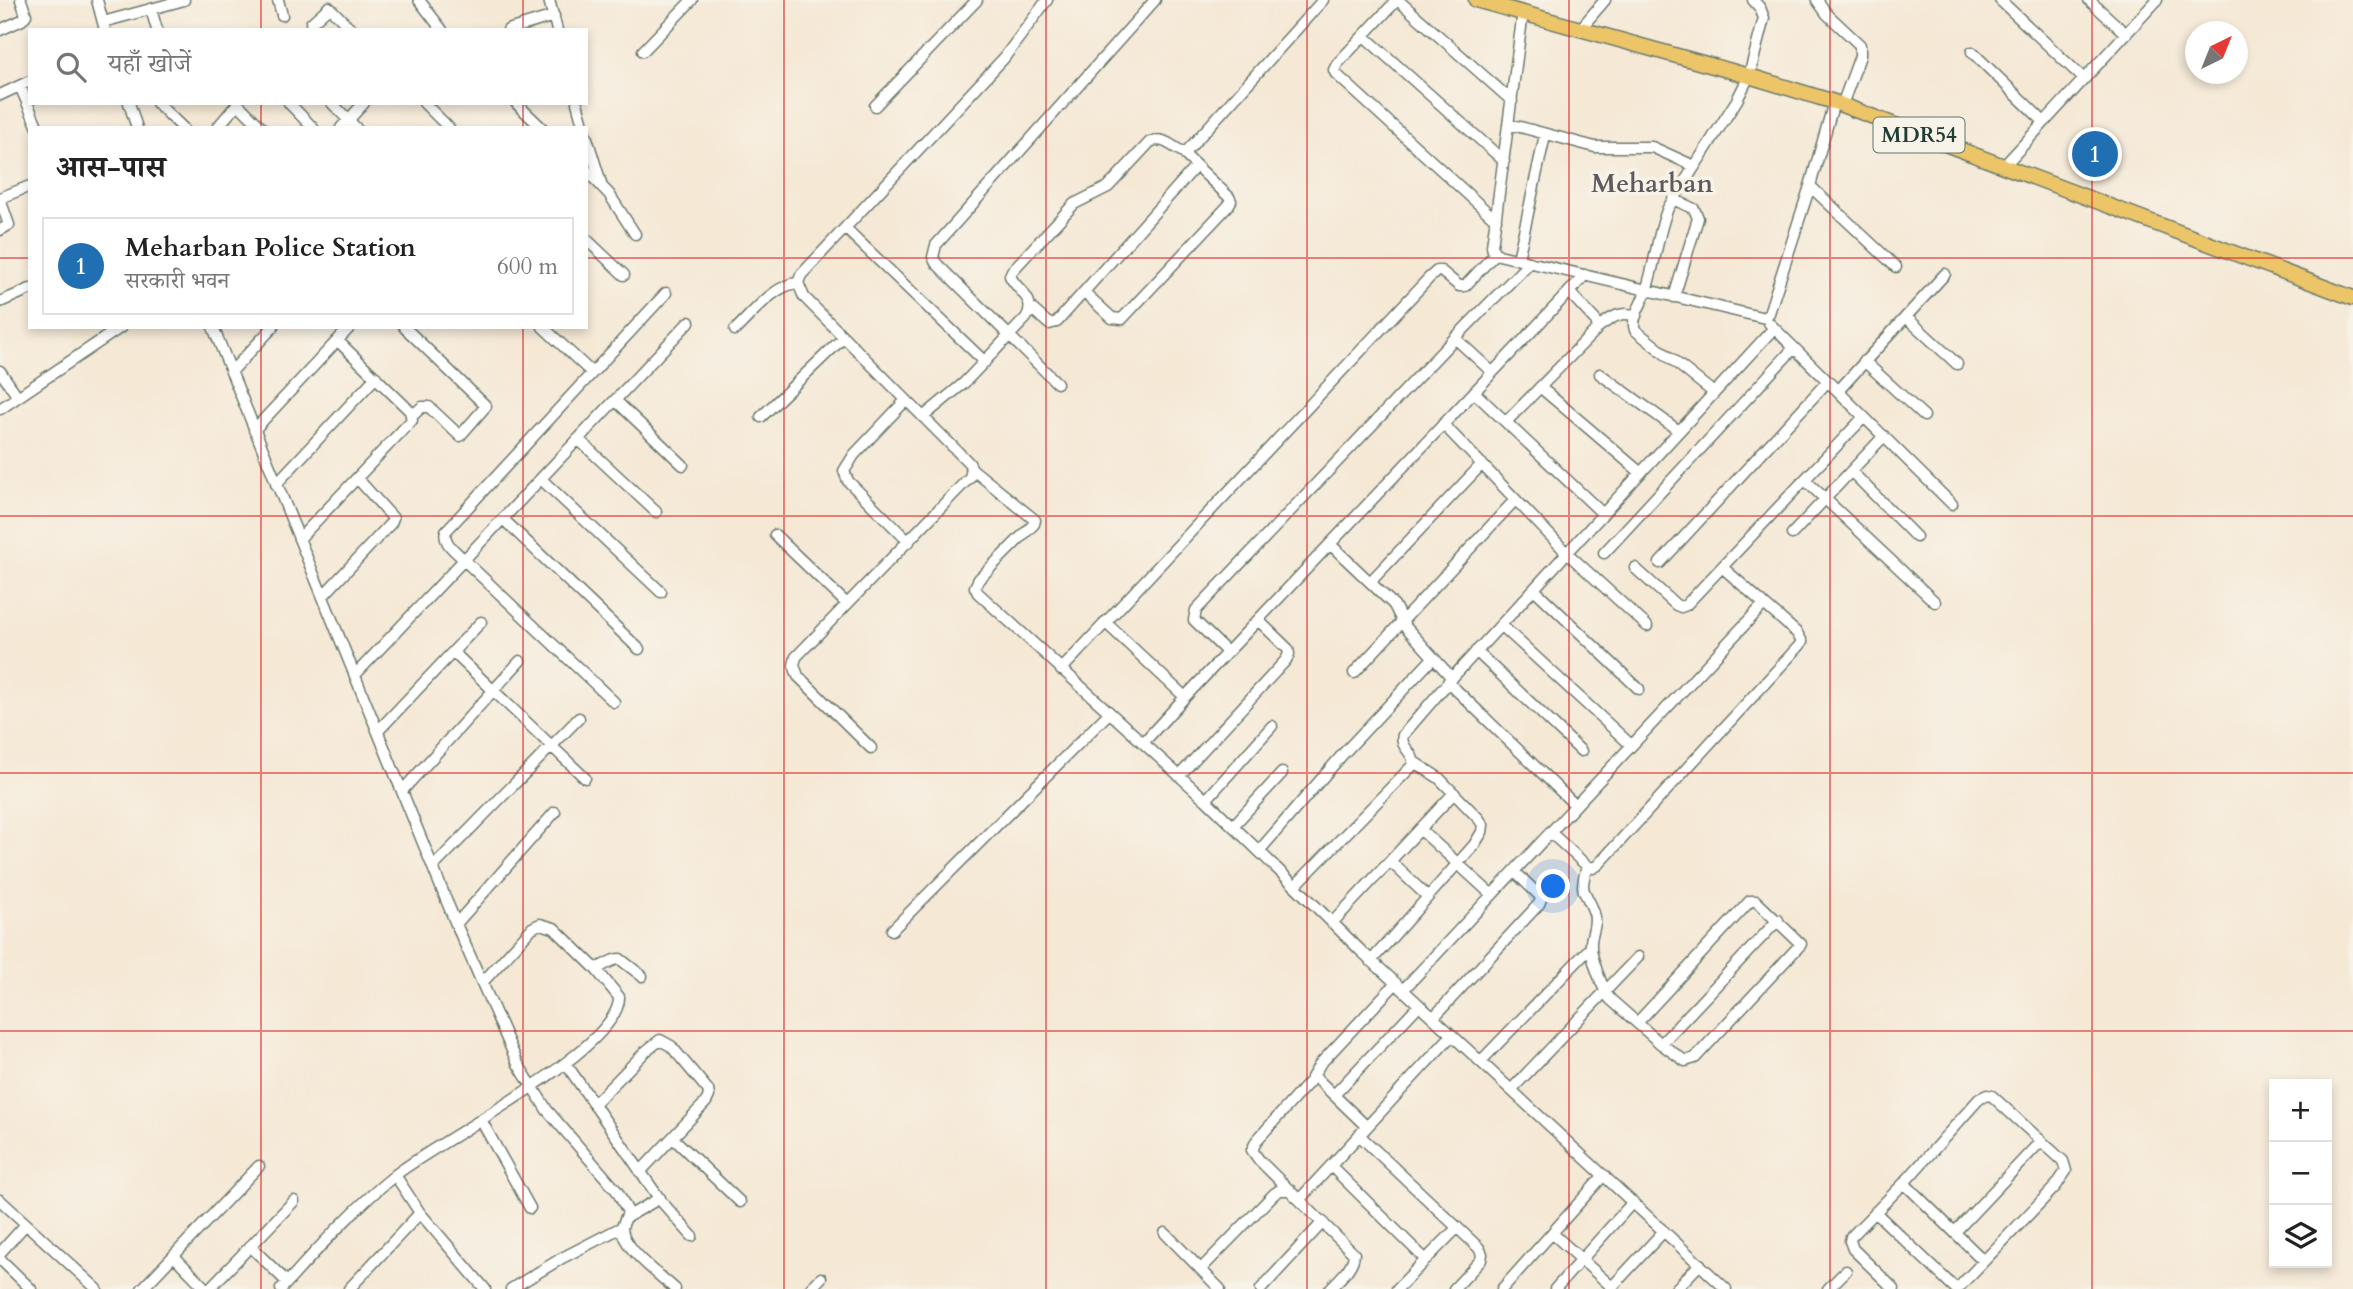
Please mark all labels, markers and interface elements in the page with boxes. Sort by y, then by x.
north arrow [2185,21,2248,84]
search box [28,28,588,105]
text: यहाँ खोजें [108,46,191,81]
icon: search [52,48,90,86]
road number: MDR54 [1874,118,1965,152]
pin: 1 [2072,128,2118,180]
text: आस-पास [56,147,166,188]
district label: Meharban [1591,166,1713,201]
text: Meharban Police Station [125,230,416,265]
text: 1 [75,251,87,282]
text: 600 m [497,251,558,282]
text: सरकारी भवन [125,265,229,296]
your location [1536,869,1570,903]
map controls [2269,1079,2332,1268]
button: + [2269,1079,2332,1142]
button: − [2269,1142,2332,1205]
button: layers [2269,1205,2332,1268]

